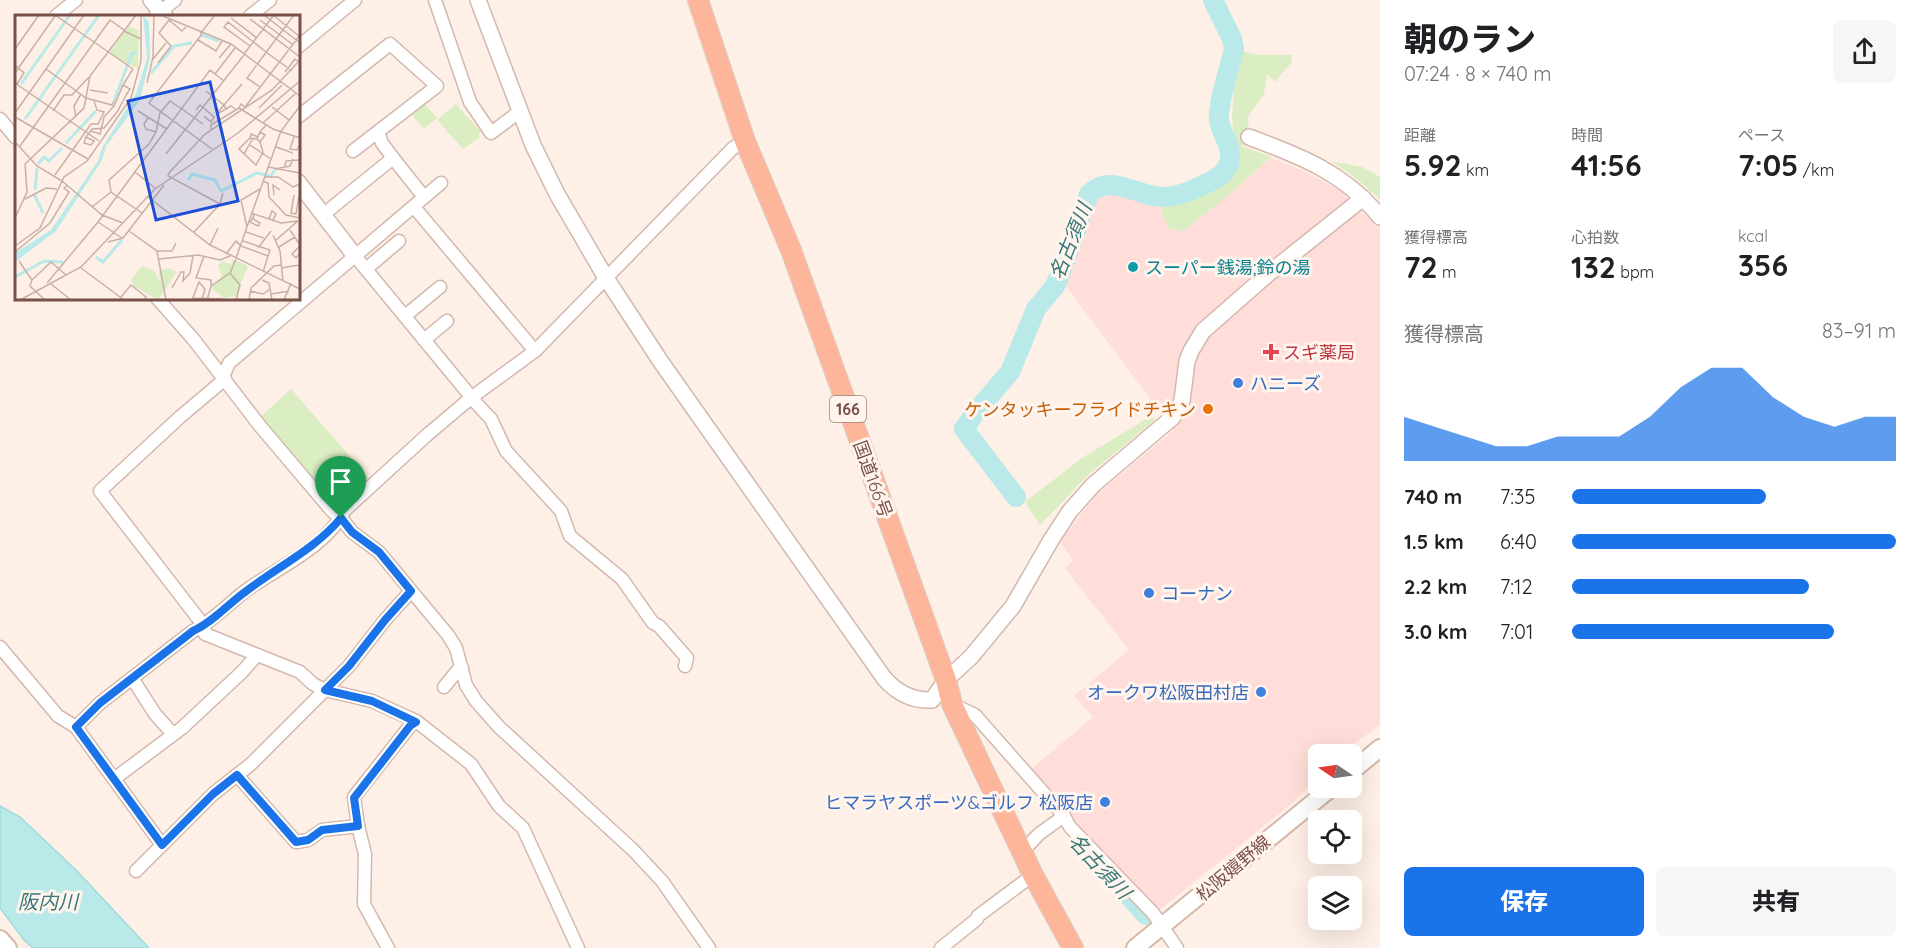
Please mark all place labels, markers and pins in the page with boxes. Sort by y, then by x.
place label: スーパー銭湯;鈴の湯 [1145,256,1310,279]
marker: スーパー銭湯;鈴の湯 [1126,260,1140,274]
place label: スギ薬局 [1283,341,1355,364]
marker: スギ薬局 [1264,345,1278,359]
place label: ハニーズ [1250,372,1321,395]
marker: ハニーズ [1231,376,1245,390]
place label: ケンタッキーフライドチキン [964,398,1196,421]
marker: ケンタッキーフライドチキン [1201,402,1215,416]
pin [315,456,366,518]
place label: コーナン [1161,582,1233,605]
marker: コーナン [1142,586,1156,600]
place label: オークワ松阪田村店 [1087,681,1249,704]
marker: オークワ松阪田村店 [1254,685,1268,699]
place label: ヒマラヤスポーツ&ゴルフ 松阪店 [824,791,1093,814]
marker: ヒマラヤスポーツ&ゴルフ 松阪店 [1098,795,1112,809]

